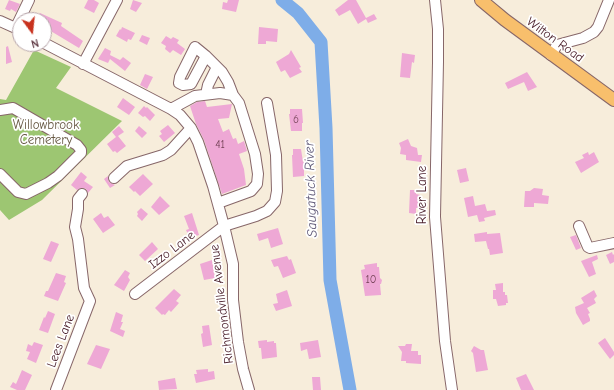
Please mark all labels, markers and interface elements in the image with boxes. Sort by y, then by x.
north arrow [12,12,52,52]
street label: Wilton Road [523,14,587,66]
text: N [30,36,40,50]
house number: 6 [293,113,299,127]
park label: Willowbrook Cemetery [13,117,79,148]
house number: 41 [215,138,225,152]
water label: Saugatuck River [301,140,321,238]
street label: River Lane [414,166,430,224]
street label: Izzo Lane [146,228,198,272]
street label: Richmondville Avenue [207,243,237,365]
house number: 10 [365,273,377,287]
street label: Lees Lane [44,312,78,370]

